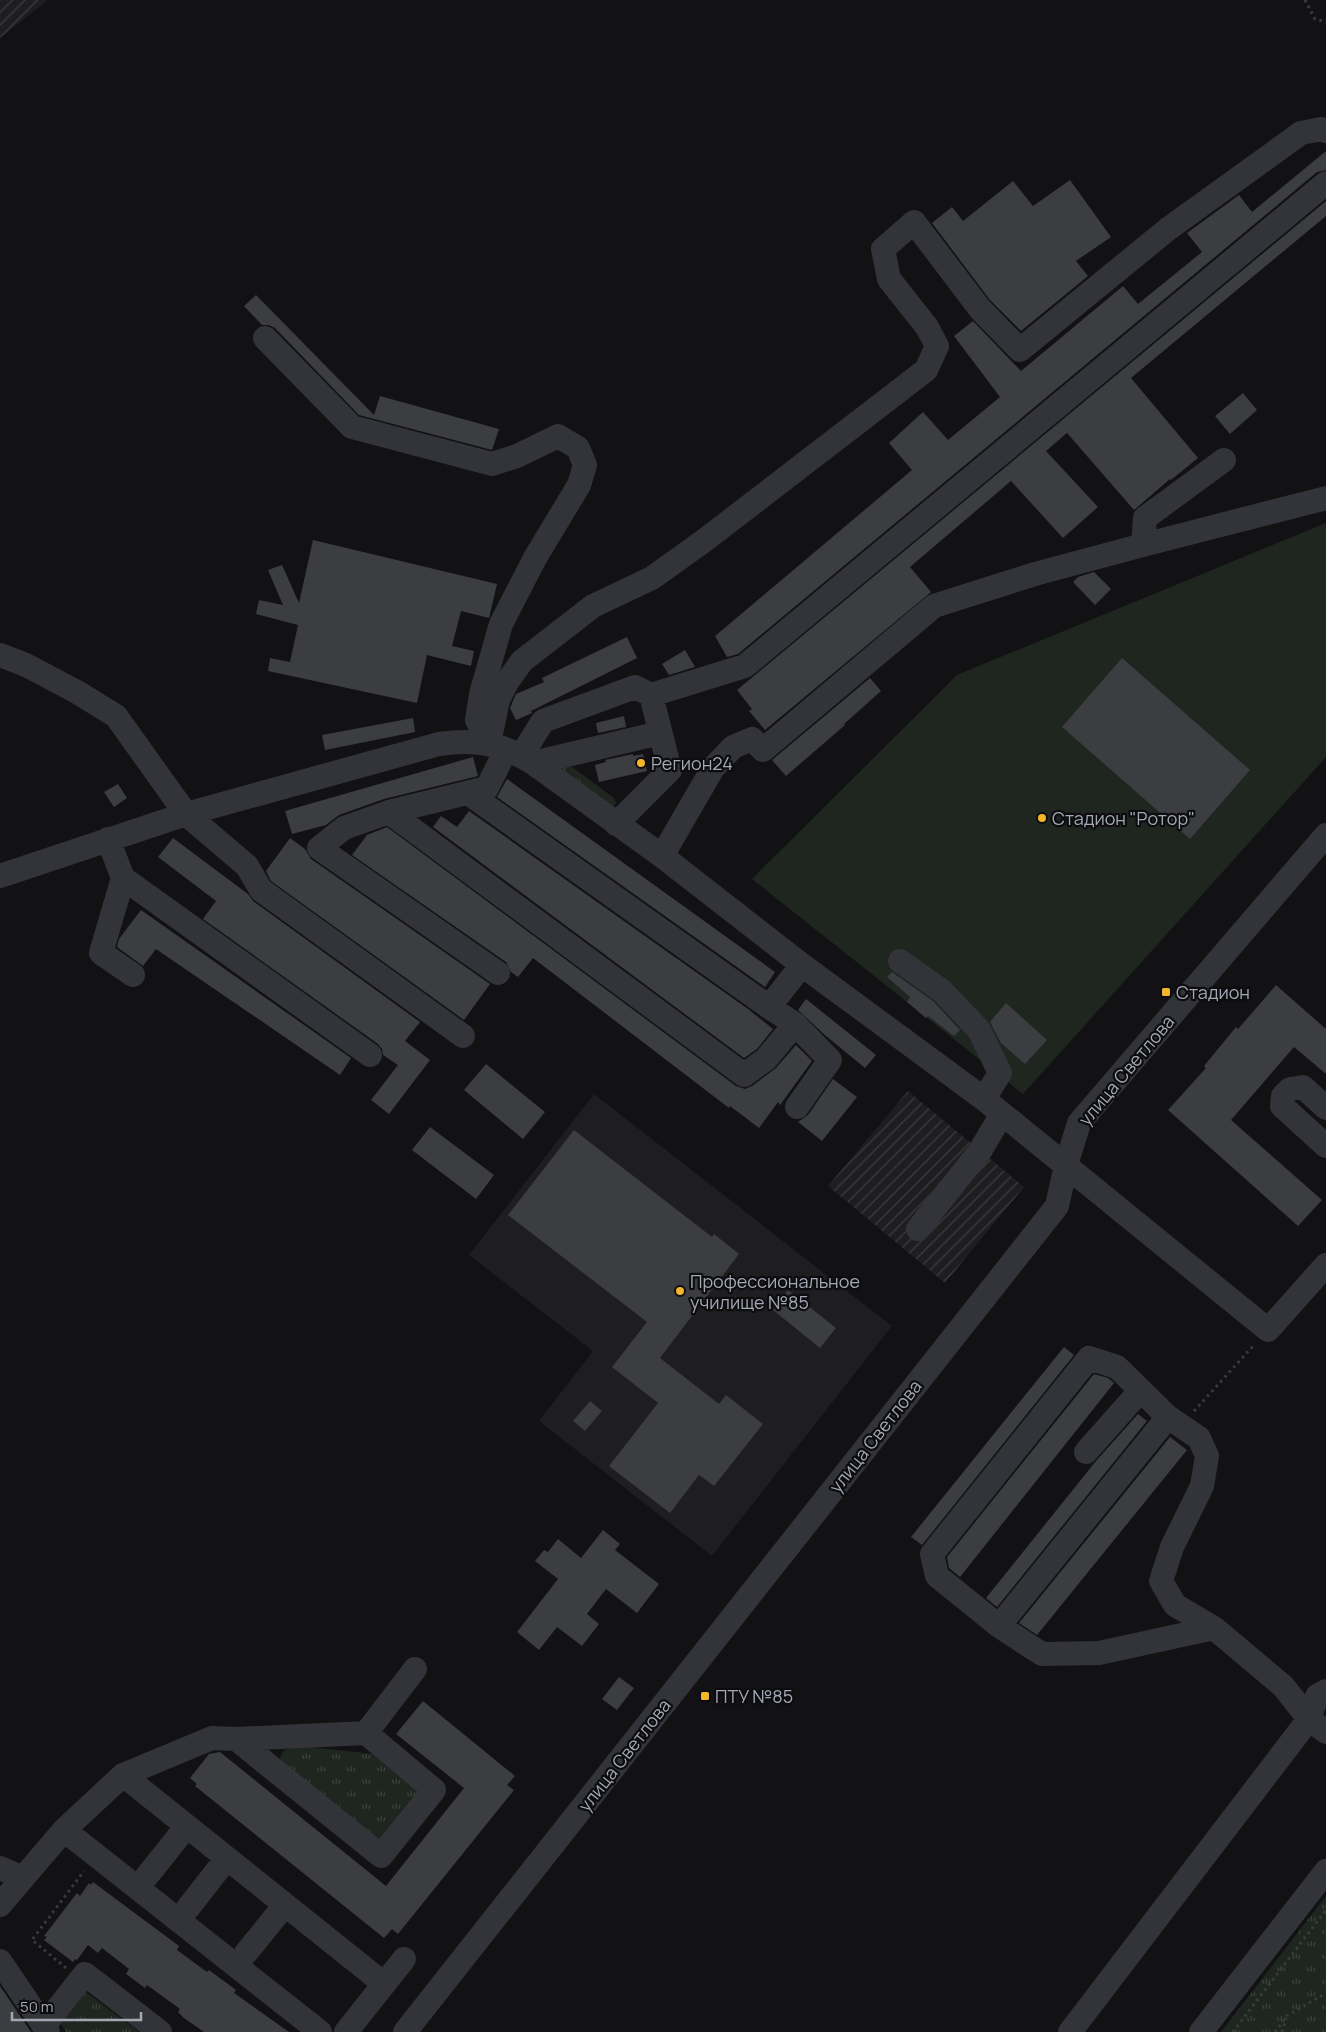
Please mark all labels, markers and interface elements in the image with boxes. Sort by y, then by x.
place label: Регион24 [651,751,733,775]
marker: Регион24 [635,757,647,769]
place label: Стадион "Ротор" [1052,806,1195,830]
marker: Стадион "Ротор" [1036,812,1048,824]
place label: Стадион [1176,980,1250,1004]
marker: Стадион [1160,986,1172,998]
street label: улица Светлова [1073,1010,1179,1130]
place label: Профессиональное училище №85 [690,1269,860,1314]
marker: Профессиональное училище №85 [674,1285,686,1297]
street label: улица Светлова [823,1375,927,1497]
place label: ПТУ №85 [715,1684,793,1708]
marker: ПТУ №85 [699,1690,711,1702]
street label: улица Светлова [572,1694,676,1816]
scale bar [12,1990,141,2022]
text: 50 m [20,1996,54,2017]

